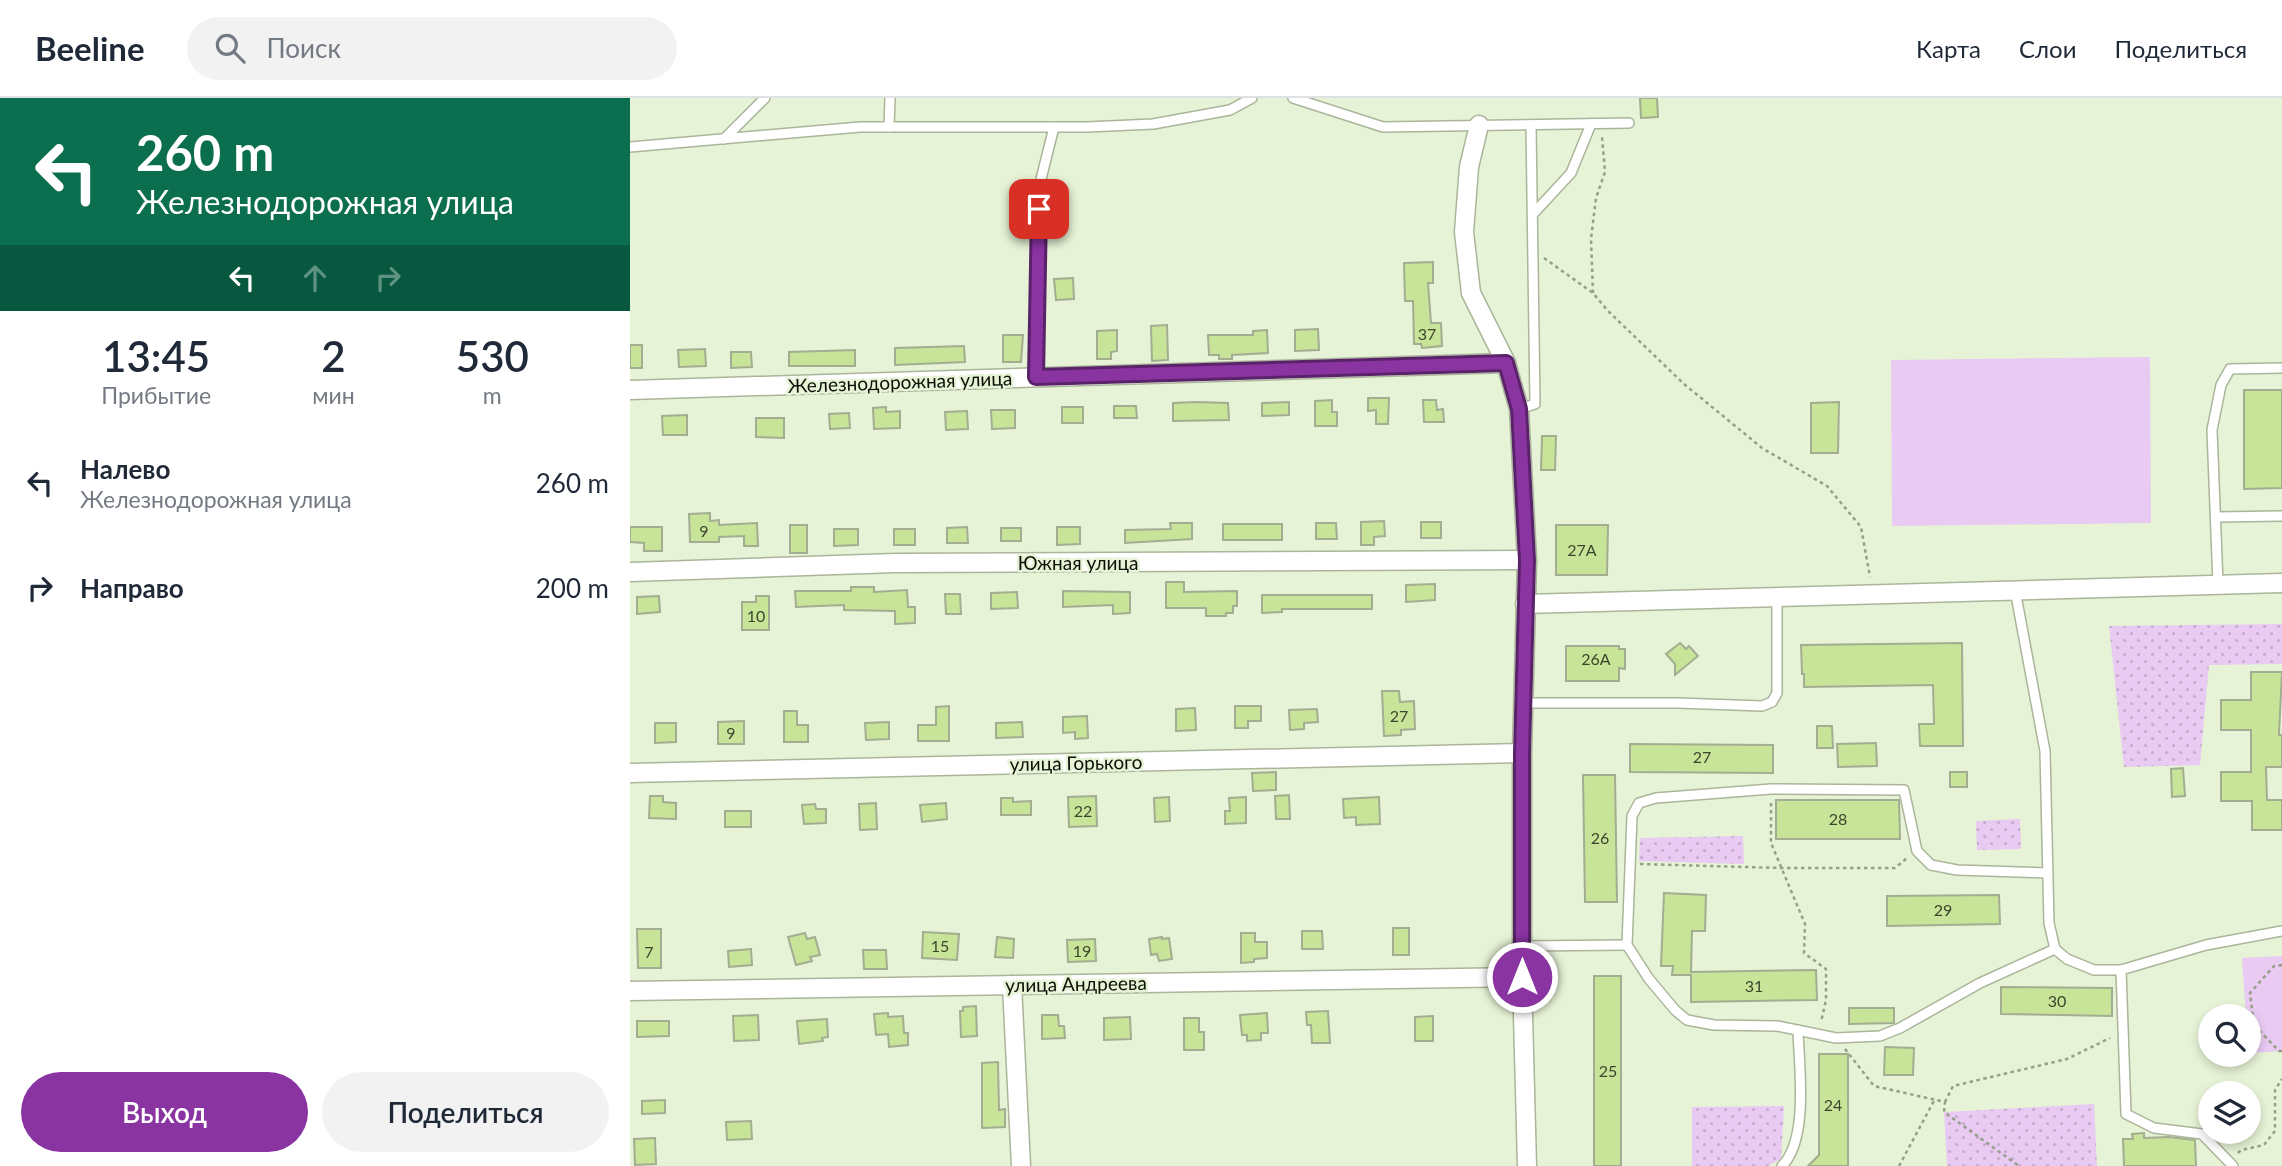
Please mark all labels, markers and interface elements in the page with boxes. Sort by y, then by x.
search box [187,17,677,80]
text: Beeline [35,28,145,68]
icon: search [211,29,249,67]
text: Поиск [267,32,341,64]
text: Карта [1916,34,1981,63]
text: Слои [2019,34,2076,63]
text: Поделиться [2114,34,2247,63]
text: 260 m [136,123,274,181]
icon: left [21,126,112,217]
pin [1009,179,1069,239]
text: Железнодорожная улица [136,182,514,221]
icon: arrive [1020,190,1058,228]
icon: left [223,259,261,297]
icon: ahead [296,259,334,297]
icon: right [369,259,407,297]
house number: 37 [1418,324,1436,343]
text: 13:45 [102,331,210,381]
text: 2 [321,331,346,381]
text: 530 [456,331,529,381]
street label: Железнодорожная улица [787,366,1013,397]
text: Прибытие [101,381,211,409]
text: мин [312,381,355,409]
text: m [483,381,502,409]
text: Налево [80,453,170,485]
icon: left [21,464,59,502]
text: 260 m [536,467,609,499]
text: Железнодорожная улица [80,485,352,513]
house number: 9 [699,521,709,540]
house number: 27А [1567,540,1597,559]
street label: Южная улица [1018,551,1138,574]
icon: right [21,569,59,607]
text: Направо [80,572,184,604]
text: 200 m [536,572,609,604]
house number: 10 [747,606,765,625]
house number: 26А [1581,649,1611,668]
house number: 27 [1390,706,1408,725]
house number: 9 [726,723,736,742]
house number: 27 [1693,747,1711,766]
street label: улица Горького [1009,750,1142,775]
house number: 22 [1074,801,1092,820]
house number: 28 [1829,809,1847,828]
house number: 26 [1591,828,1609,847]
house number: 29 [1934,900,1952,919]
house number: 15 [931,936,949,955]
position arrow [1485,940,1559,1014]
house number: 19 [1073,941,1091,960]
house number: 7 [644,942,654,961]
street label: улица Андреева [1005,971,1147,996]
house number: 31 [1745,976,1763,995]
house number: 30 [2048,991,2066,1010]
map controls [2198,1004,2261,1144]
button: search [2198,1004,2261,1067]
house number: 25 [1599,1061,1617,1080]
button: Выход [21,1072,308,1152]
button: Поделиться [322,1072,609,1152]
button: layers [2198,1081,2261,1144]
house number: 24 [1824,1095,1842,1114]

